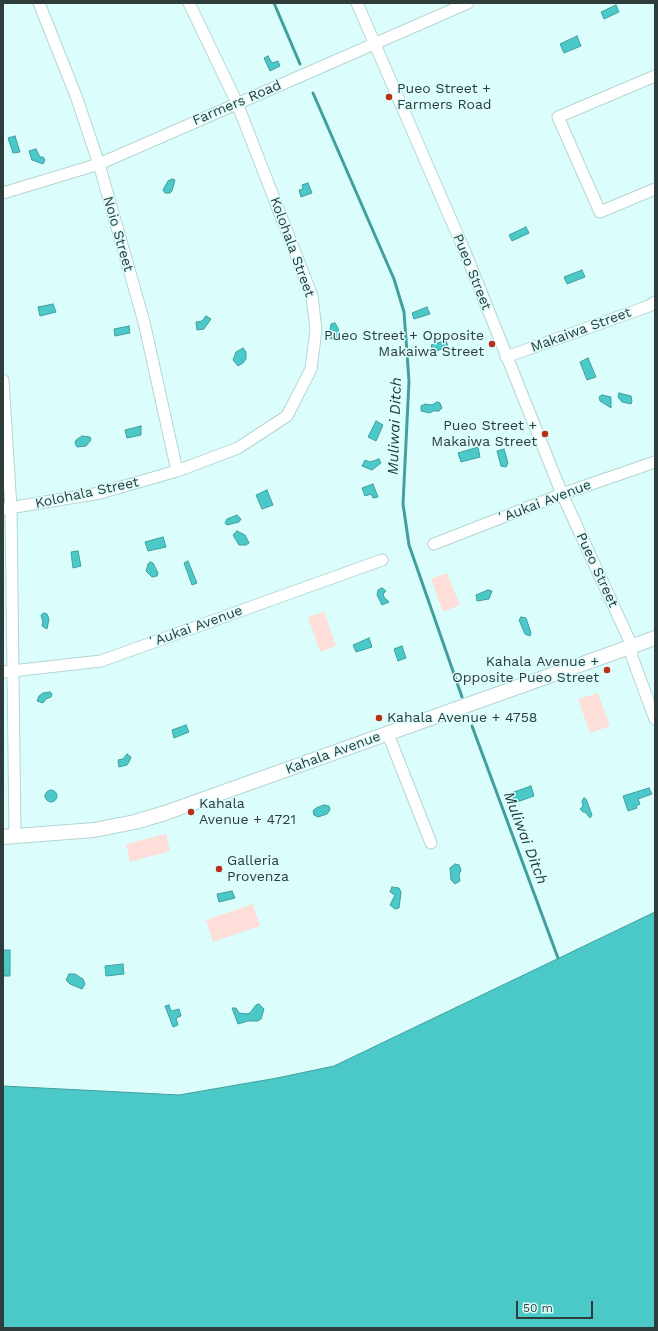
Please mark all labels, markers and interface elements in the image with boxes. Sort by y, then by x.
street label: Farmers Road [190,77,284,129]
place label: Pueo Street + Farmers Road [397,81,492,114]
marker: Pueo Street + Farmers Road [384,92,394,102]
street label: Noio Street [99,194,137,274]
street label: Kolohala Street [266,195,318,299]
street label: Pueo Street [449,232,495,312]
street label: Makaiwa Street [528,304,634,356]
place label: Pueo Street + Opposite Makaiwa Street [324,328,484,360]
marker: Pueo Street + Opposite Makaiwa Street [487,339,497,349]
water label: Muliwai Ditch [384,377,406,475]
place label: Pueo Street + Makaiwa Street [431,418,537,450]
marker: Pueo Street + Makaiwa Street [540,429,550,439]
street label: Kolohala Street [34,474,140,512]
street label: ʻAukai Avenue [494,476,594,528]
street label: Pueo Street [572,530,622,610]
street label: ʻAukai Avenue [145,602,245,652]
place label: Kahala Avenue + Opposite Pueo Street [452,654,599,686]
marker: Kahala Avenue + Opposite Pueo Street [602,665,612,675]
place label: Kahala Avenue + 4758 [387,710,537,726]
marker: Kahala Avenue + 4758 [374,713,384,723]
street label: Kahala Avenue [283,728,383,778]
water label: Muliwai Ditch [499,789,551,887]
place label: Kahala Avenue + 4721 [199,796,296,828]
marker: Kahala Avenue + 4721 [186,807,196,817]
place label: Galleria Provenza [227,853,289,886]
marker: Galleria Provenza [214,864,224,874]
scale bar [518,1293,595,1319]
text: 50 m [523,1301,553,1315]

